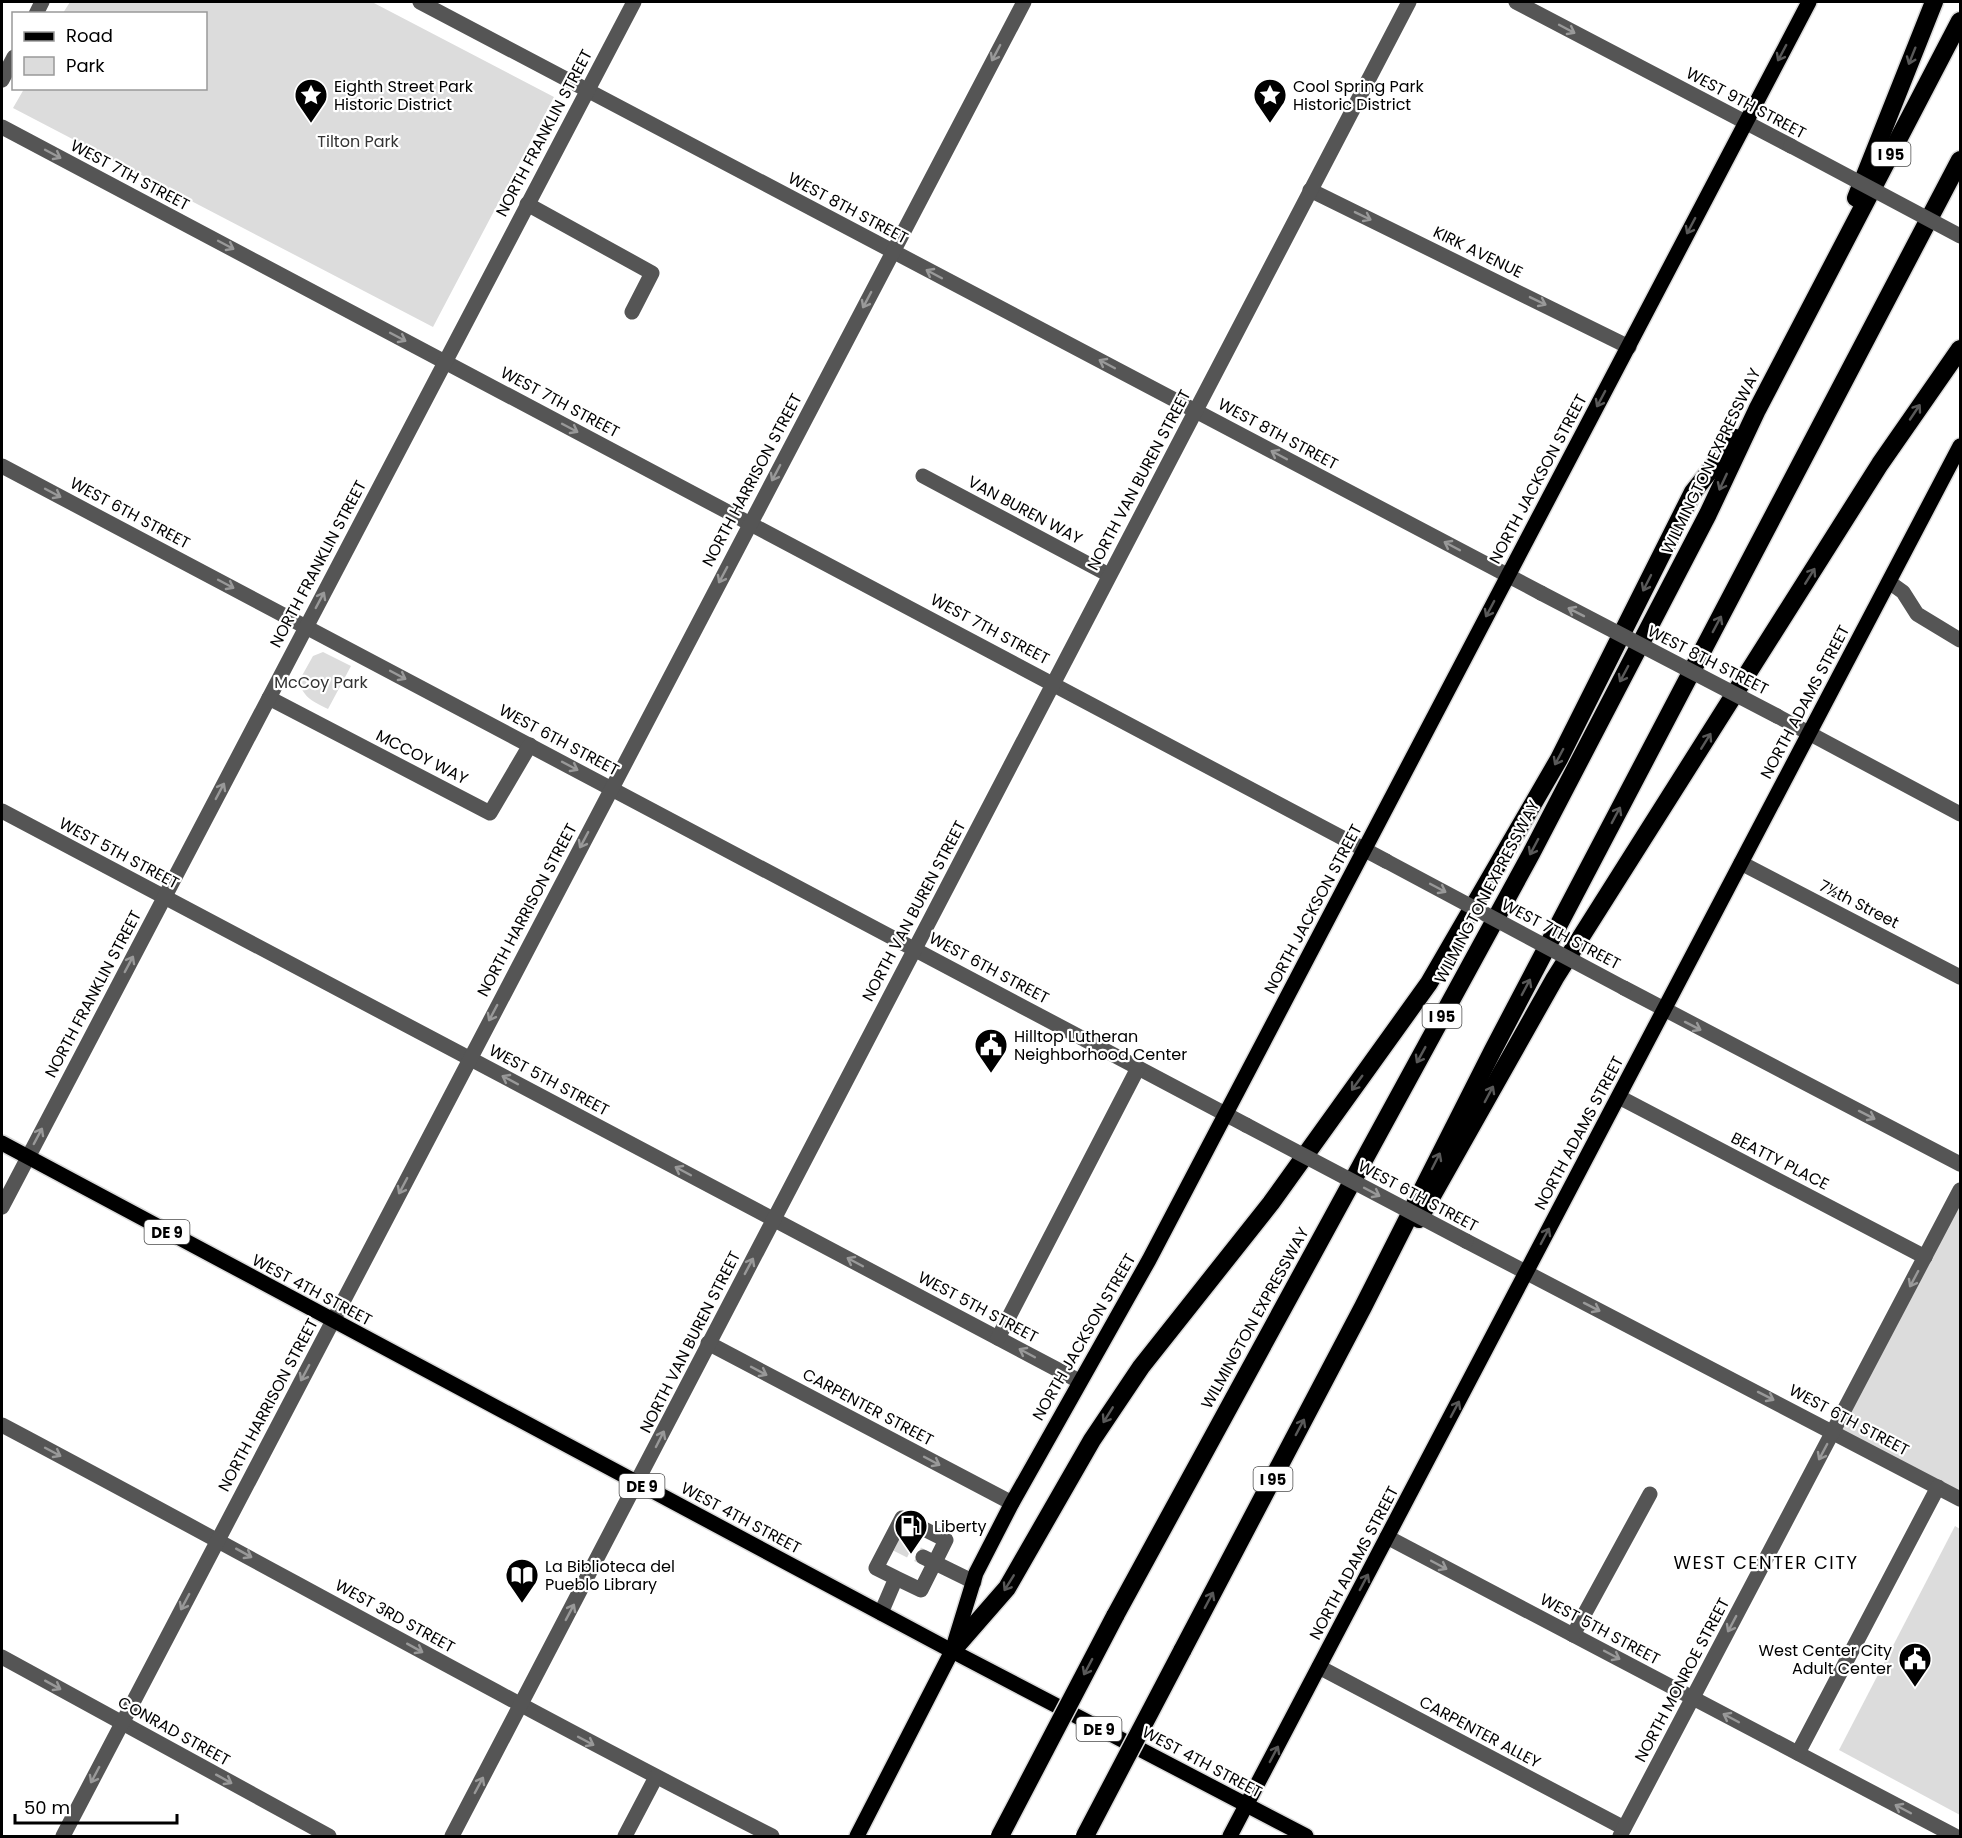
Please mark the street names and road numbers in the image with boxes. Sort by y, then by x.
street label: NORTH FRANKLIN STREET [490,45,598,221]
street label: WEST 9TH STREET [1682,62,1810,145]
street label: WEST 7TH STREET [66,134,194,216]
road number: I 95 [1872,142,1910,166]
street label: WEST 8TH STREET [784,167,912,250]
street label: KIRK AVENUE [1429,220,1527,284]
street label: WEST 7TH STREET [496,361,624,443]
street label: WILMINGTON EXPRESSWAY [1656,363,1766,558]
street label: NORTH VAN BUREN STREET [1082,385,1197,574]
street label: NORTH HARRISON STREET [697,389,808,571]
street label: NORTH JACKSON STREET [1483,390,1593,568]
street label: WEST 8TH STREET [1214,393,1342,476]
street label: VAN BUREN WAY [964,470,1087,550]
street label: WEST 6TH STREET [66,472,194,555]
street label: NORTH FRANKLIN STREET [264,476,372,652]
street label: WEST 7TH STREET [926,588,1054,670]
street label: WEST 8TH STREET [1643,620,1773,701]
street label: NORTH ADAMS STREET [1755,621,1855,783]
street label: WEST 6TH STREET [495,699,623,782]
street label: MCCOY WAY [372,724,473,790]
street label: WILMINGTON EXPRESSWAY [1429,796,1545,988]
street label: WEST 5TH STREET [55,812,183,895]
street label: NORTH VAN BUREN STREET [857,816,972,1005]
street label: NORTH HARRISON STREET [472,819,583,1001]
street label: NORTH JACKSON STREET [1258,820,1368,998]
street label: 7½th Street [1815,874,1903,934]
street label: WEST 7TH STREET [1497,893,1625,975]
street label: NORTH FRANKLIN STREET [39,906,147,1082]
street label: WEST 6TH STREET [925,927,1053,1010]
road number: I 95 [1422,1004,1462,1028]
street label: WEST 5TH STREET [485,1039,613,1122]
street label: NORTH ADAMS STREET [1529,1052,1629,1214]
street label: BEATTY PLACE [1727,1126,1833,1196]
street label: WEST 6TH STREET [1354,1155,1482,1238]
road number: DE 9 [144,1220,190,1244]
street label: WILMINGTON EXPRESSWAY [1195,1222,1315,1413]
street label: NORTH VAN BUREN STREET [634,1247,746,1437]
street label: WEST 4TH STREET [248,1249,376,1332]
street label: NORTH JACKSON STREET [1027,1249,1141,1425]
street label: WEST 5TH STREET [914,1266,1042,1349]
street label: NORTH HARRISON STREET [213,1314,324,1496]
street label: CARPENTER STREET [798,1363,938,1451]
street label: WEST 6TH STREET [1785,1379,1913,1462]
road number: I 95 [1254,1467,1292,1491]
road number: DE 9 [620,1474,664,1498]
street label: WEST 4TH STREET [677,1477,805,1560]
street label: NORTH ADAMS STREET [1304,1482,1404,1644]
street label: WEST 3RD STREET [331,1574,459,1659]
street label: WEST 5TH STREET [1536,1588,1664,1671]
street label: NORTH MONROE STREET [1629,1594,1735,1766]
street label: CARPENTER ALLEY [1415,1690,1545,1774]
street label: CONRAD STREET [114,1691,235,1772]
road number: DE 9 [1076,1717,1122,1741]
street label: WEST 4TH STREET [1138,1721,1266,1804]

